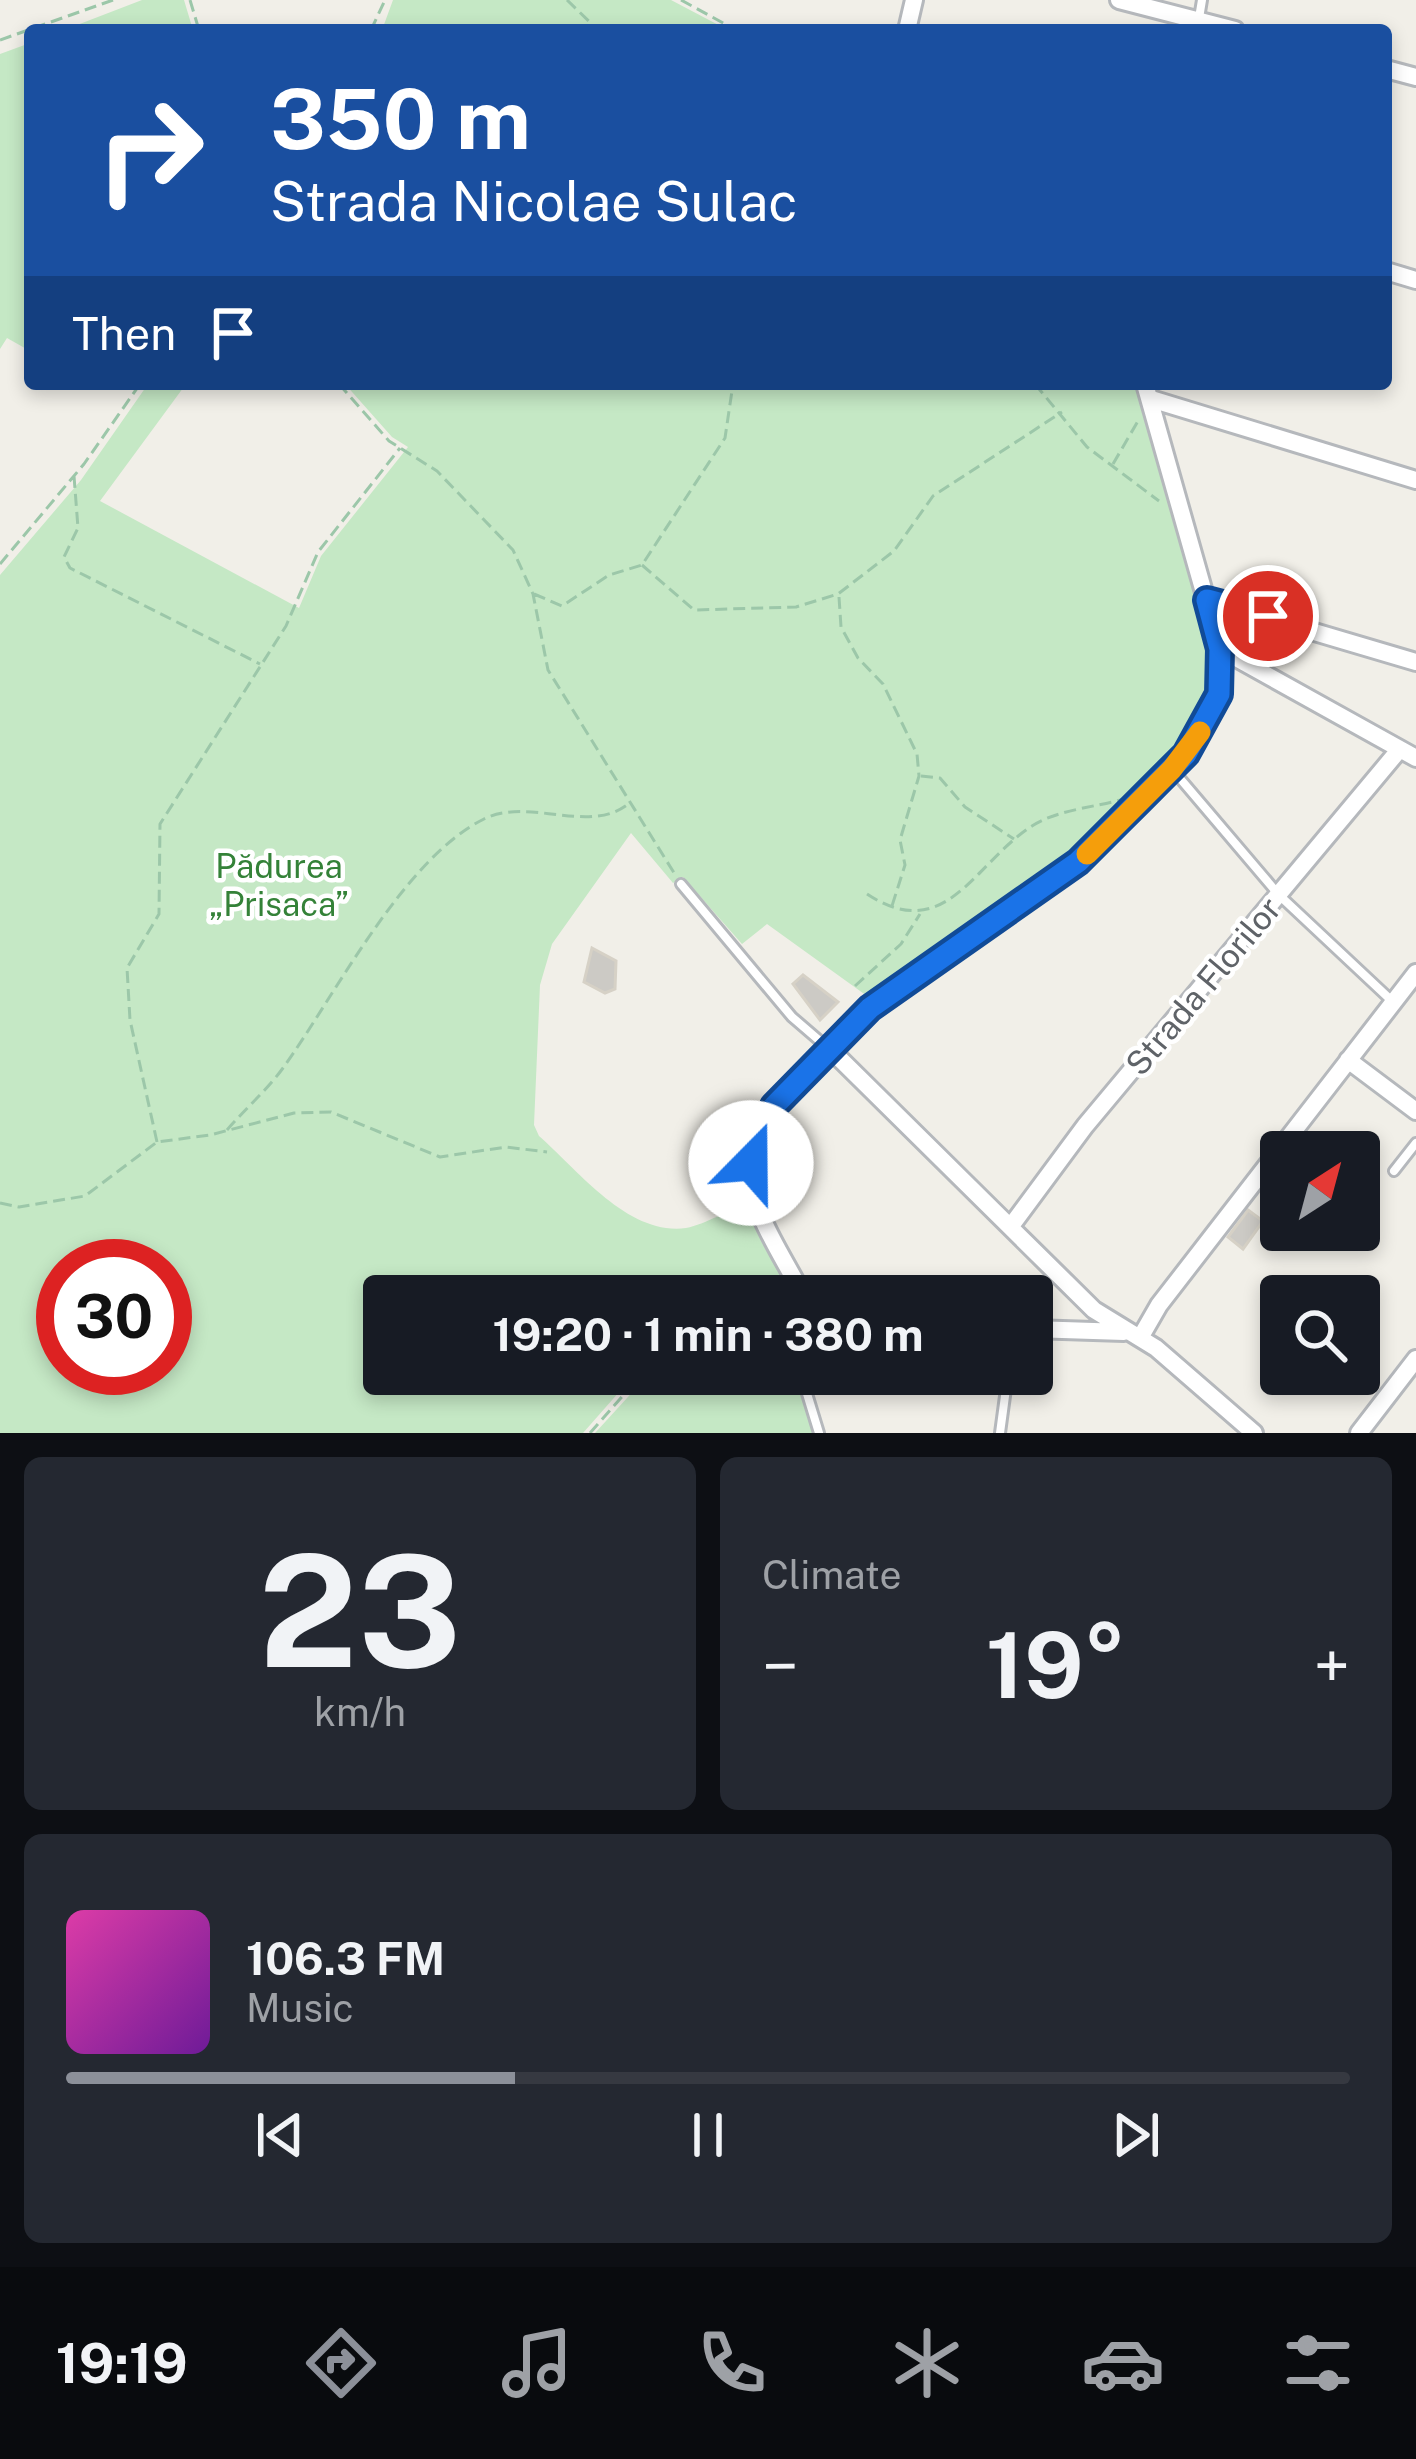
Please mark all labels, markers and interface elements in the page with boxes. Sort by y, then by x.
text: 350 m [270,69,531,168]
icon: right [72,72,228,228]
text: Strada Nicolae Sulac [270,170,798,233]
icon: arrive [200,300,266,366]
text: Then [72,307,176,360]
pin [1217,565,1319,667]
icon: arrive [1235,583,1301,649]
park label: Pădurea „Prisaca” [209,847,349,923]
street label: Strada Florilor [1118,889,1288,1083]
position arrow [688,1100,814,1226]
north arrow [1260,1131,1380,1251]
map controls [1260,1131,1380,1395]
speed limit sign: 30 [36,1239,192,1395]
button: search [1260,1275,1380,1395]
text: 19:20 · 1 min · 380 m [493,1308,923,1361]
text: 23 [259,1519,461,1702]
text: Climate [762,1552,902,1598]
text: 19° [986,1612,1126,1718]
text: − [762,1627,799,1705]
text: + [1313,1627,1350,1705]
text: km/h [314,1689,406,1735]
text: 106.3 FM [246,1932,445,1985]
text: Music [246,1985,354,2031]
icon: previous [247,2102,313,2168]
icon: pause [675,2102,741,2168]
icon: next [1103,2102,1169,2168]
icon: directions [299,2321,383,2405]
icon: music [495,2321,579,2405]
icon: phone [690,2321,774,2405]
icon: climate [885,2321,969,2405]
icon: car [1081,2321,1165,2405]
icon: filters [1276,2321,1360,2405]
text: 19:19 [56,2332,188,2395]

